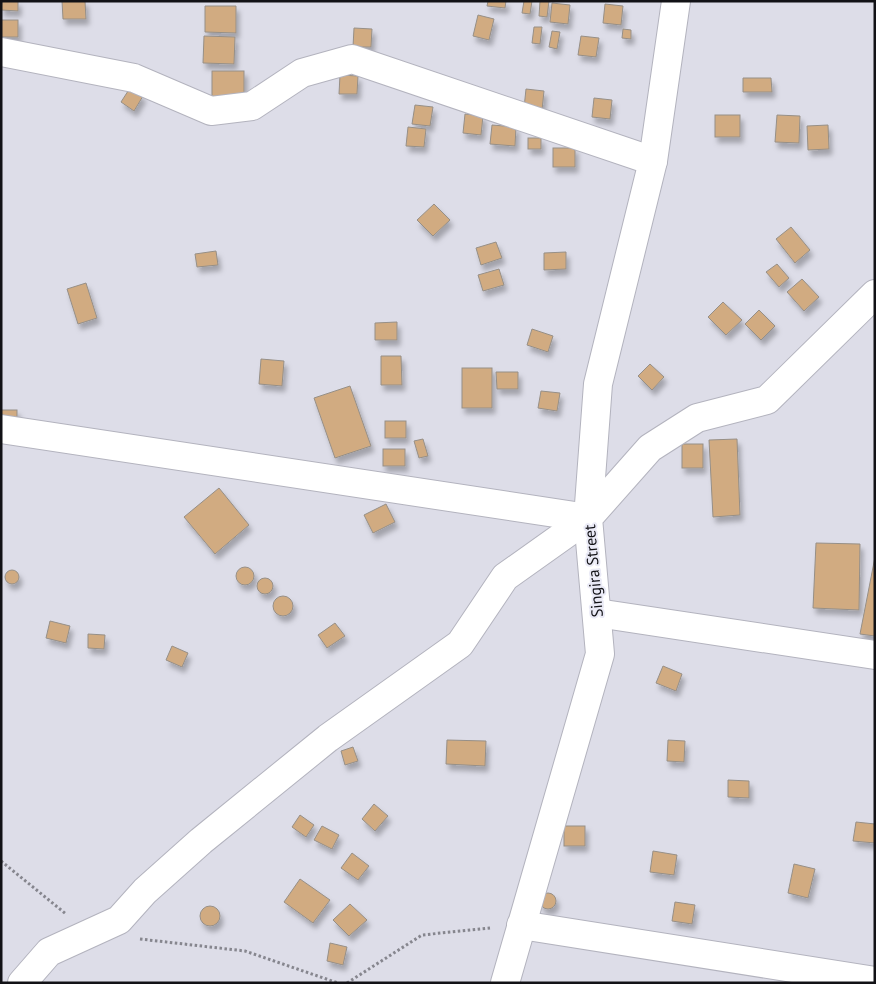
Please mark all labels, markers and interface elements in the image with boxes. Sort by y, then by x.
street label: Singira Street [579,523,607,618]

